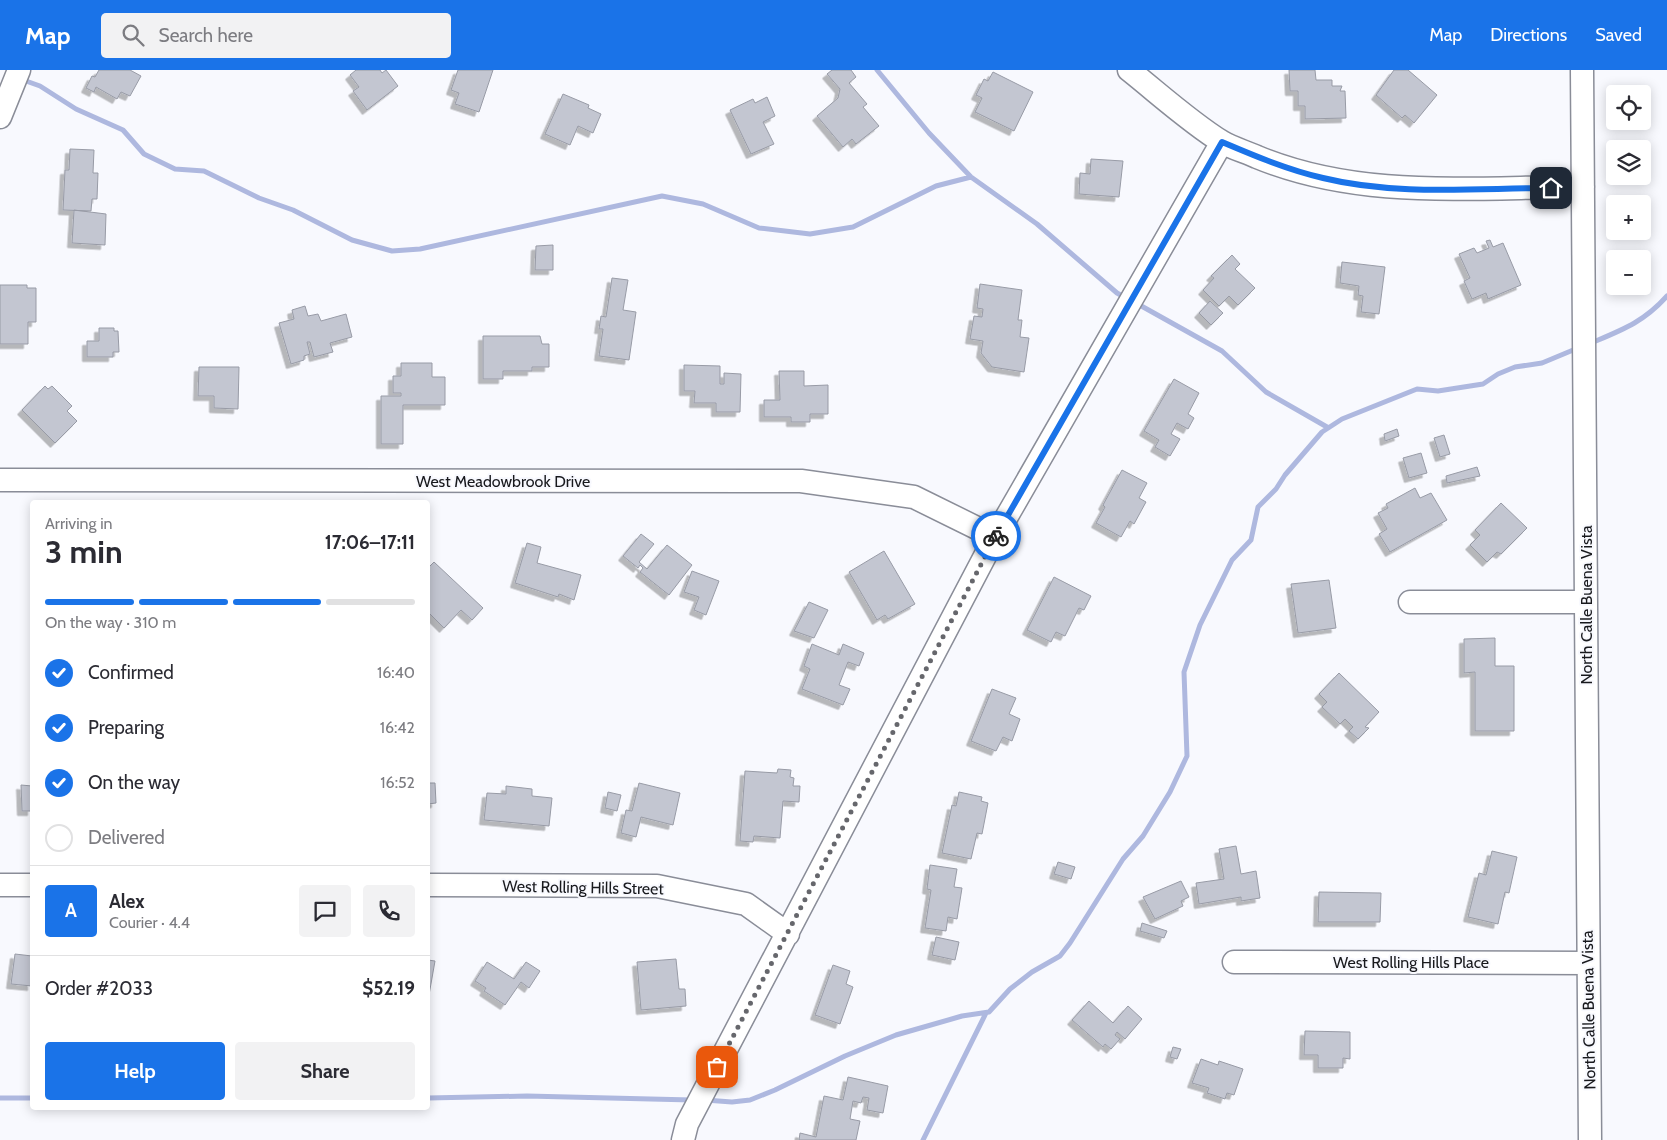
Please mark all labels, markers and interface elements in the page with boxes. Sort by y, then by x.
search box [101,13,451,58]
text: Map [25,21,71,50]
icon: search [119,21,147,49]
text: Search here [159,24,253,47]
text: Map [1429,24,1462,46]
text: Directions [1490,24,1567,46]
text: Saved [1595,24,1642,46]
map controls [1606,85,1651,295]
button: locate [1606,85,1651,130]
button: layers [1606,140,1651,185]
pin [1530,167,1572,209]
icon: home [1537,174,1565,202]
button: + [1606,195,1651,240]
button: − [1606,250,1651,295]
street label: West Meadowbrook Drive [416,472,590,491]
courier [971,511,1021,561]
text: Arriving in [45,514,112,533]
icon: bike [982,522,1010,550]
street label: North Calle Buena Vista [1577,525,1596,685]
text: 17:06–17:11 [325,531,415,554]
text: 3 min [45,532,123,571]
text: On the way · 310 m [45,613,176,632]
icon: check [45,659,73,687]
text: Confirmed [88,661,174,684]
text: 16:40 [377,663,415,682]
icon: check [45,714,73,742]
text: Preparing [88,716,164,739]
text: 16:42 [380,718,415,737]
icon: check [45,769,73,797]
text: On the way [88,771,180,794]
text: 16:52 [380,773,415,792]
text: Delivered [88,826,165,849]
street label: West Rolling Hills Street [502,877,664,898]
button: chat [299,885,351,937]
button: phone [363,885,415,937]
text: Alex [109,890,145,913]
text: A [65,899,77,922]
text: Courier · 4.4 [109,913,190,932]
street label: North Calle Buena Vista [1578,930,1599,1090]
street label: West Rolling Hills Place [1333,953,1489,972]
text: Order #2033 [45,977,153,1000]
text: $52.19 [362,977,415,1000]
button: Help [45,1042,225,1100]
button: Share [235,1042,415,1100]
pin [696,1046,738,1088]
icon: bag [703,1053,731,1081]

